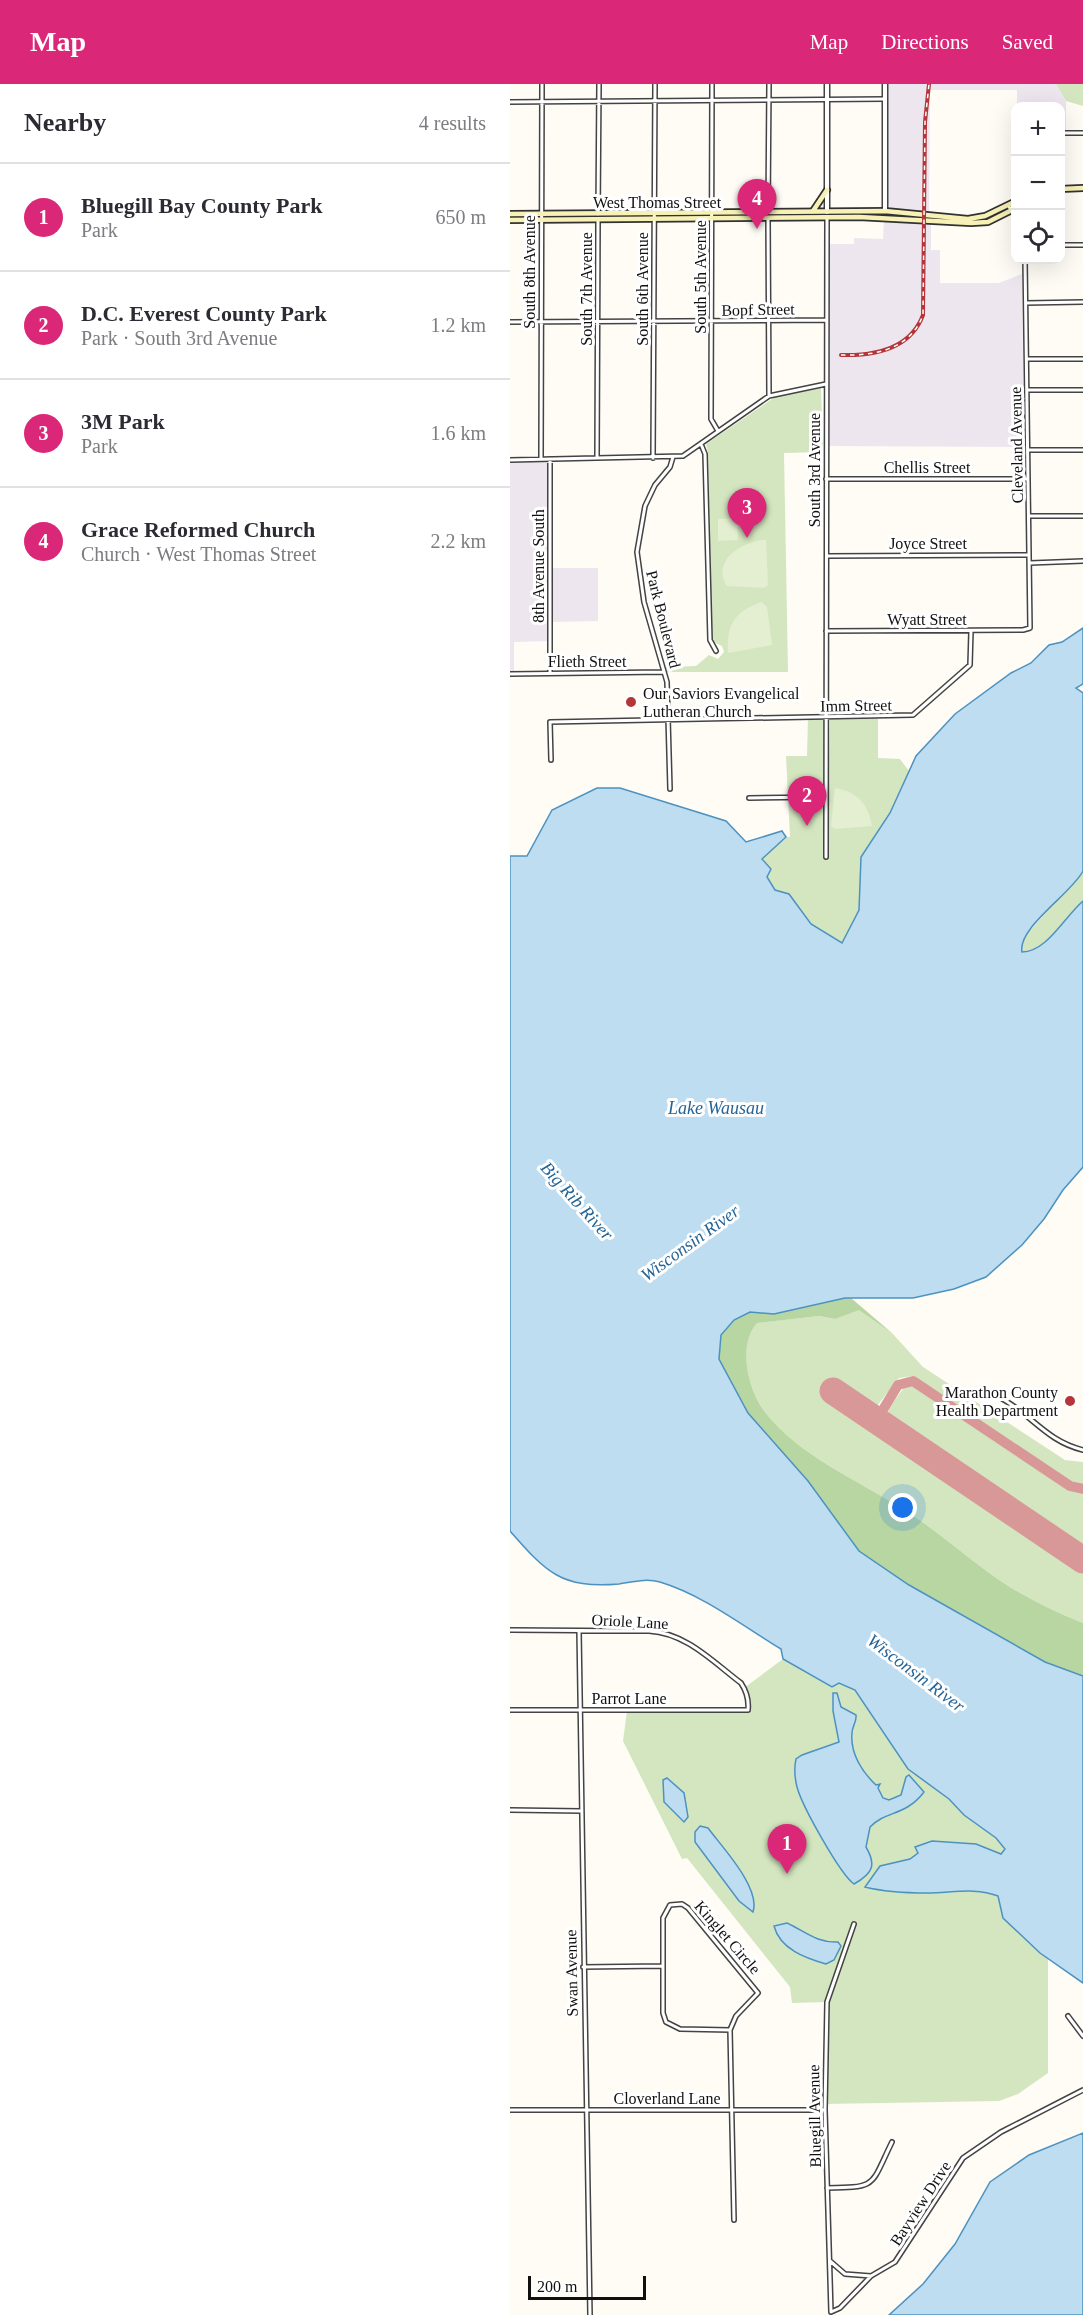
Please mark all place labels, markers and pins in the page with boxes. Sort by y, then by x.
pin: 4 [738,180,776,229]
pin: 3 [728,488,766,538]
place label: Our Saviors Evangelical Lutheran Church [643,685,800,720]
marker: Our Saviors Evangelical Lutheran Church [624,695,638,709]
pin: 2 [788,776,826,826]
place label: Marathon County Health Department [936,1384,1059,1420]
marker: Marathon County Health Department [1063,1394,1077,1408]
pin: 1 [768,1824,806,1874]

